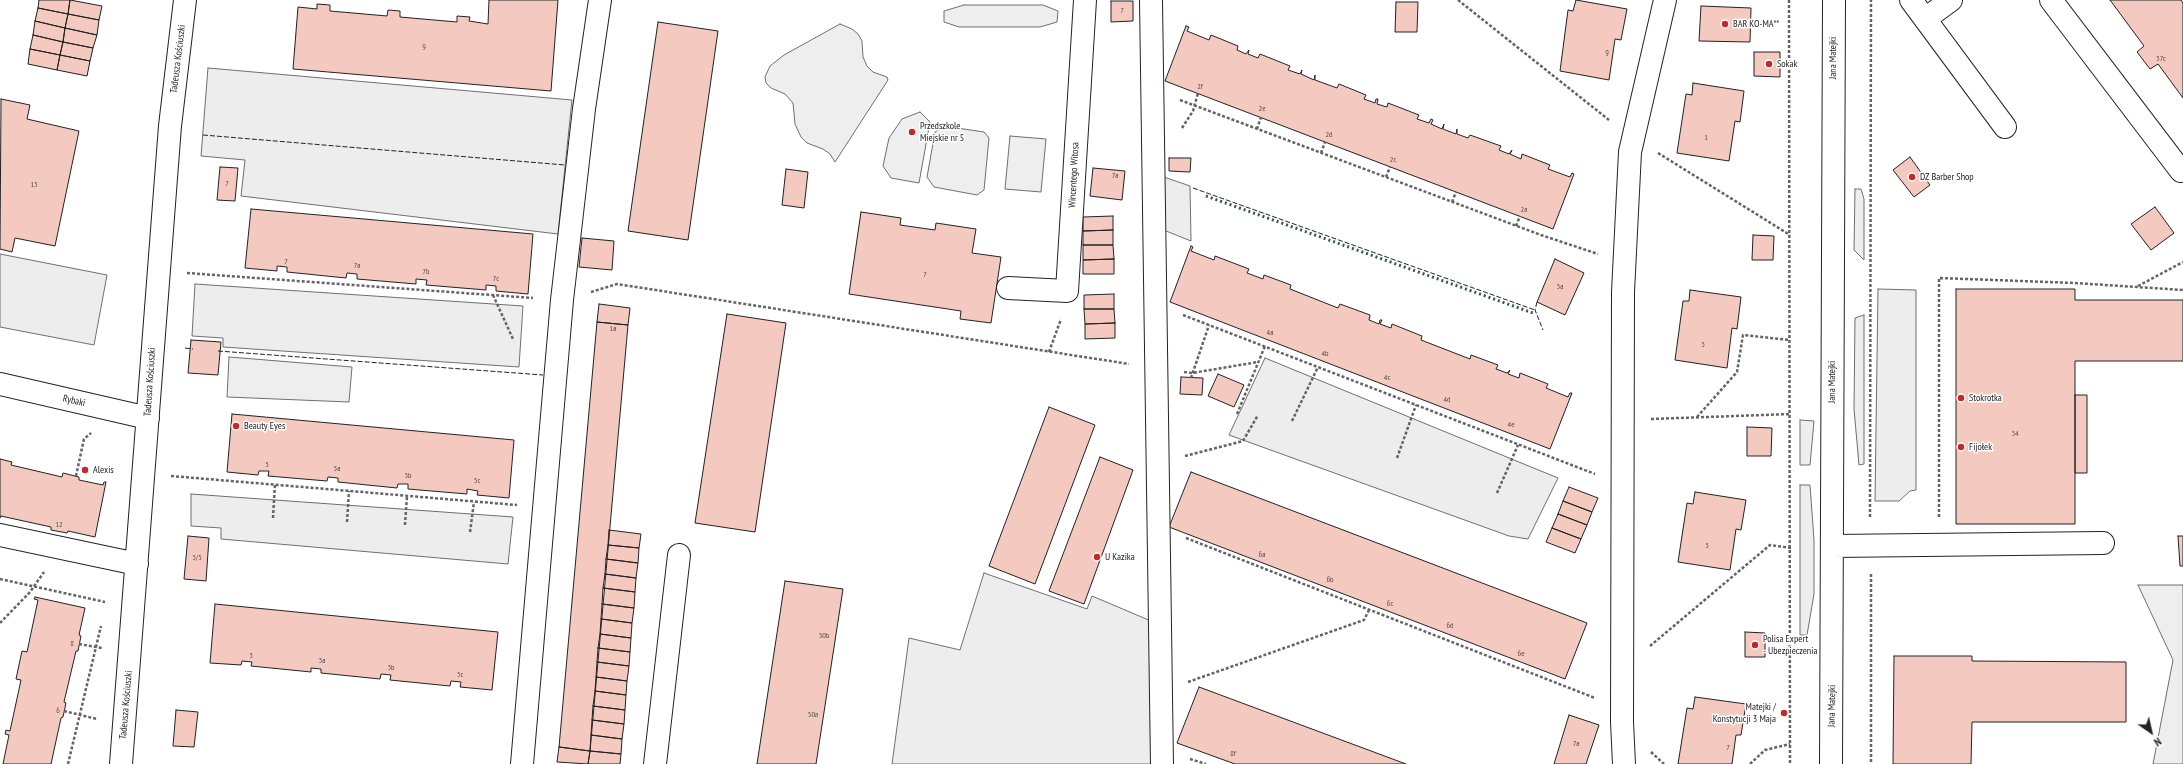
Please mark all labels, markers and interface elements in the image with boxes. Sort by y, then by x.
house number: 7 [1120,6,1124,16]
place label: BAR KO-MA** [1733,18,1779,30]
marker: BAR KO-MA** [1720,19,1730,29]
street label: Tadeusza Kościuszki [168,24,188,94]
street label: Jana Matejki [1827,37,1839,79]
house number: 9 [422,42,426,52]
house number: 9 [1605,48,1609,58]
house number: 37c [2156,54,2166,64]
place label: Sokak [1777,58,1797,70]
marker: Sokak [1764,59,1774,69]
house number: 2f [1197,82,1203,92]
house number: 2e [1259,104,1265,114]
place label: Przedszkole Miejskie nr 5 [920,120,964,144]
marker: Przedszkole Miejskie nr 5 [907,127,917,137]
house number: 2d [1325,130,1333,140]
house number: 1 [1704,133,1708,143]
street label: Wincentego Witosa [1066,142,1082,208]
house number: 2c [1390,155,1396,165]
house number: 7a [1112,171,1118,181]
place label: DZ Barber Shop [1920,171,1974,183]
marker: DZ Barber Shop [1907,172,1917,182]
house number: 7 [225,179,229,189]
house number: 13 [30,180,38,190]
house number: 2a [1521,205,1527,215]
house number: 7 [284,257,288,267]
house number: 7a [354,261,360,271]
house number: 7b [422,267,430,277]
house number: 7 [923,270,927,280]
house number: 7c [493,274,499,284]
house number: 3a [1557,282,1563,292]
house number: 1a [610,324,616,334]
house number: 4a [1267,328,1273,338]
house number: 3 [1701,340,1705,350]
street label: Tadeusza Kościuszki [142,347,158,417]
house number: 4b [1321,349,1329,359]
street label: Jana Matejki [1826,361,1838,403]
house number: 4c [1384,373,1390,383]
place label: Stokrotka [1969,392,2002,404]
street label: Rybaki [62,393,86,409]
marker: Stokrotka [1956,393,1966,403]
house number: 4d [1443,395,1451,405]
place label: Beauty Eyes [244,420,285,432]
house number: 4e [1508,420,1514,430]
marker: Beauty Eyes [231,421,241,431]
house number: 34 [2011,429,2019,439]
place label: Fijołek [1969,441,1992,453]
marker: Fijołek [1956,442,1966,452]
house number: 5 [265,460,269,470]
place label: Alexis [93,464,114,476]
house number: 5a [334,464,340,474]
marker: Alexis [80,465,90,475]
house number: 5b [404,471,412,481]
house number: 5c [474,476,480,486]
house number: 12 [55,520,63,530]
house number: 5 [1705,541,1709,551]
house number: 6a [1259,550,1265,560]
place label: U Kazika [1105,551,1135,563]
marker: U Kazika [1092,552,1102,562]
house number: 3/5 [192,553,202,563]
house number: 6b [1326,575,1334,585]
house number: 6c [1387,599,1393,609]
house number: 6d [1446,621,1454,631]
house number: 50b [819,631,829,641]
place label: Polisa Expert - Ubezpieczenia [1763,633,1817,656]
house number: 8 [70,639,74,649]
marker: Polisa Expert - Ubezpieczenia [1750,640,1760,650]
house number: 6e [1518,649,1524,659]
house number: 3 [249,651,253,661]
house number: 3a [319,656,325,666]
house number: 3b [387,663,395,673]
street label: Tadeusza Kościuszki [117,670,135,740]
house number: 3c [457,670,463,680]
street label: Jana Matejki [1826,685,1838,727]
place label: Matejki / Konstytucji 3 Maja [1713,701,1776,724]
house number: 6 [56,706,60,716]
marker: Matejki / Konstytucji 3 Maja [1779,708,1789,718]
house number: 50a [808,710,818,720]
north arrow [2131,712,2171,752]
text: N [2151,734,2164,749]
house number: 7a [1573,739,1579,749]
house number: 7 [1726,743,1730,753]
house number: 8f [1230,749,1236,759]

